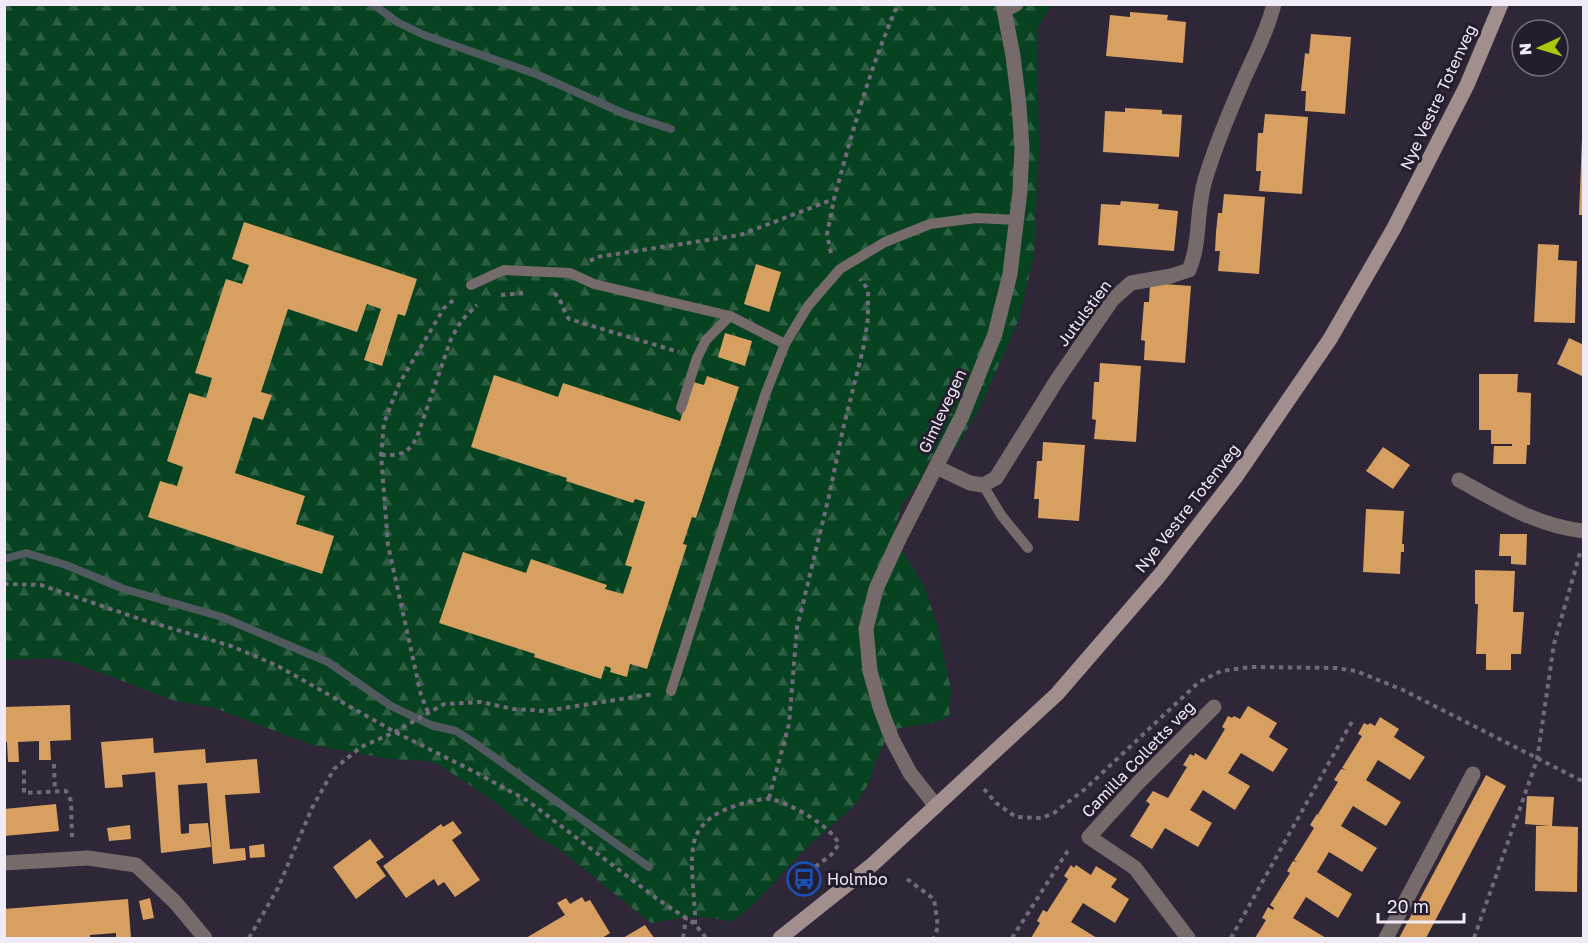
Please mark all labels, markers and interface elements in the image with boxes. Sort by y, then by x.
north arrow [1510,18,1570,78]
street label: Nye Vestre Totenveg [1395,21,1481,173]
text: N [1515,42,1535,56]
street label: Jutulstien [1053,276,1115,350]
street label: Gimlevegen [914,366,970,456]
street label: Nye Vestre Totenveg [1130,439,1244,577]
street label: Camilla Colletts veg [1077,697,1199,821]
bus stop icon: Holmbo [786,861,822,897]
place label: Holmbo [827,869,887,889]
scale bar [1378,886,1464,924]
text: 20 m [1387,895,1429,917]

